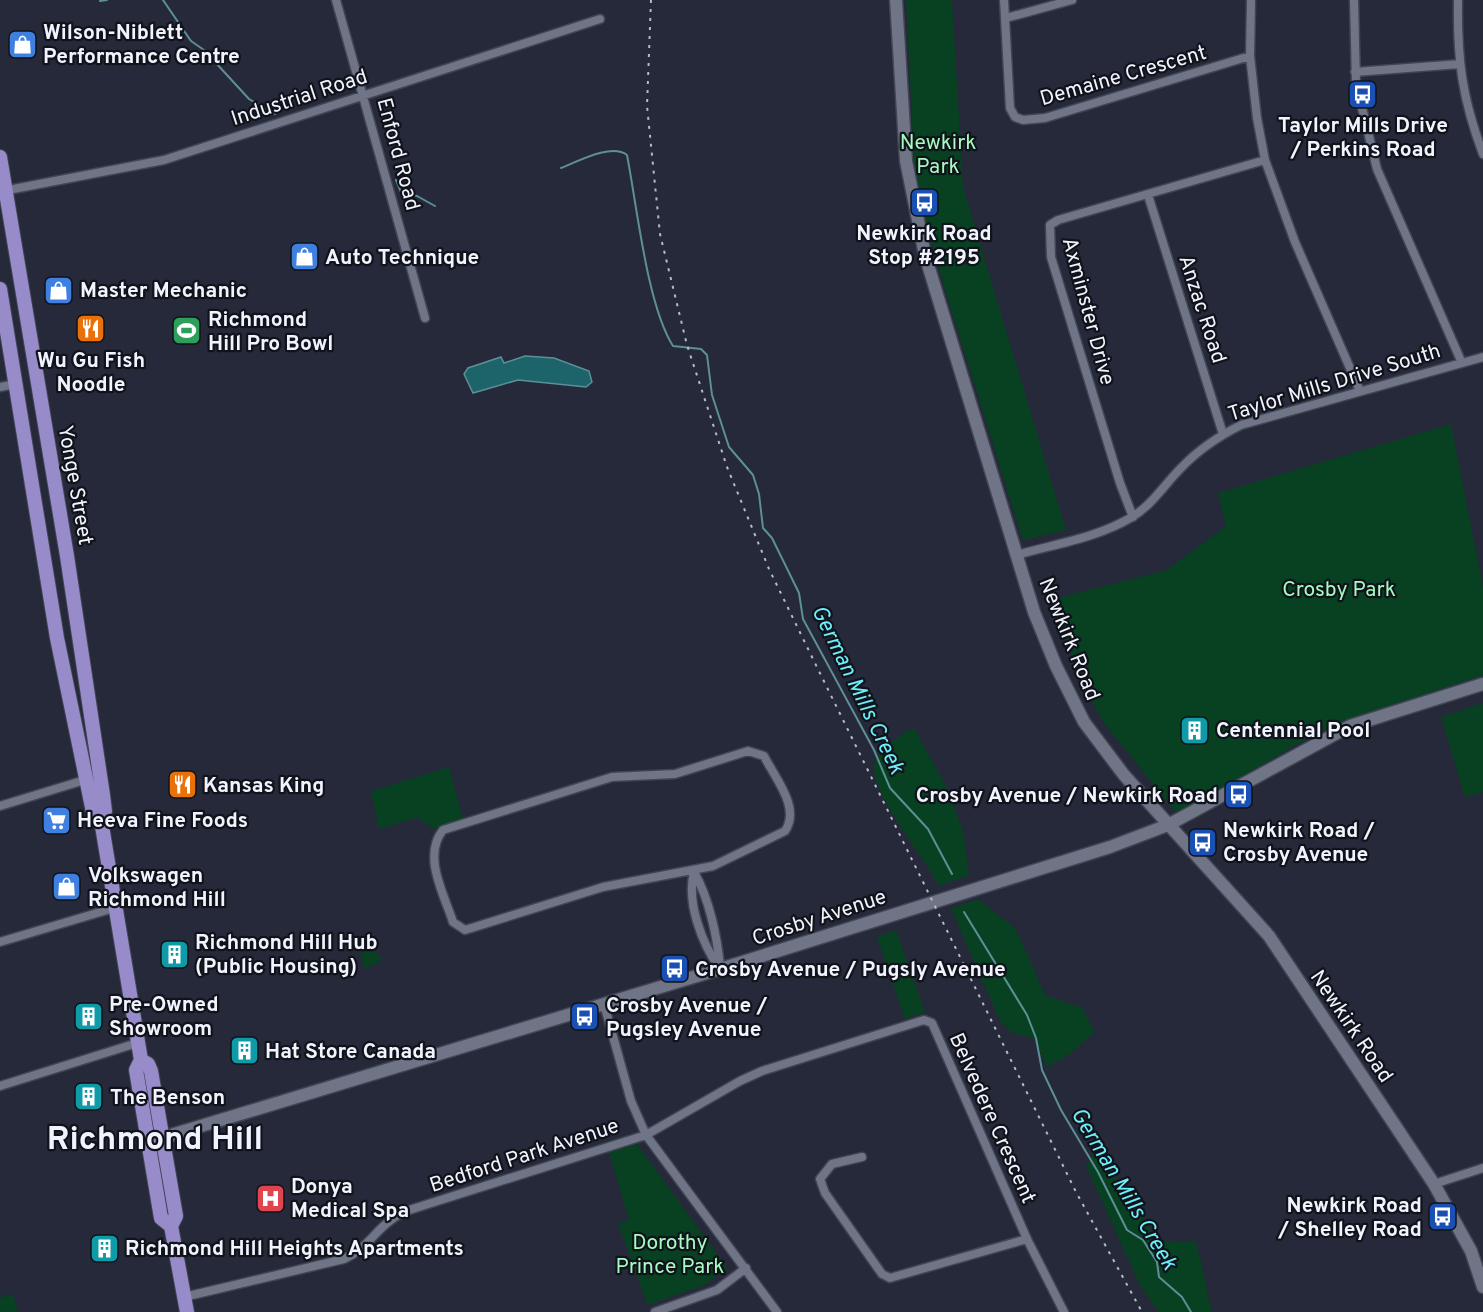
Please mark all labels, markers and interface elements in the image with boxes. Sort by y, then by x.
place label: Wilson-Niblett Performance Centre [43,20,240,71]
shop icon: Wilson-Niblett Performance Centre [6,28,38,60]
street label: Demaine Crescent [1037,40,1210,113]
street label: Industrial Road [228,64,371,133]
bus stop icon: Taylor Mills Drive / Perkins Road [1347,78,1379,110]
street label: Enford Road [370,95,426,214]
place label: Taylor Mills Drive / Perkins Road [1278,113,1448,164]
park label: Newkirk Park [900,130,976,181]
bus stop icon: Newkirk Road Stop #2195 [908,186,940,218]
place label: Newkirk Road Stop #2195 [856,221,992,272]
street label: Axminster Drive [1055,235,1120,388]
shop icon: Auto Technique [288,241,320,273]
place label: Auto Technique [325,245,479,272]
street label: Anzac Road [1171,252,1232,367]
shop icon: Master Mechanic [43,274,75,306]
place label: Master Mechanic [80,278,247,305]
place label: Richmond Hill Pro Bowl [208,307,333,358]
restaurant icon: Wu Gu Fish Noodle [75,313,107,345]
sports icon: Richmond Hill Pro Bowl [171,315,203,347]
street label: Taylor Mills Drive South [1225,338,1444,429]
place label: Wu Gu Fish Noodle [37,348,145,399]
street label: Yonge Street [51,423,98,547]
street label: Newkirk Road [1032,574,1106,705]
park label: Crosby Park [1282,577,1396,604]
water label: German Mills Creek [804,601,910,780]
building icon: Centennial Pool [1179,714,1211,746]
place label: Centennial Pool [1216,718,1370,745]
restaurant icon: Kansas King [166,769,198,801]
place label: Kansas King [203,773,324,800]
bus stop icon: Crosby Avenue / Newkirk Road [1223,779,1255,811]
place label: Crosby Avenue / Newkirk Road [916,783,1218,810]
supermarket icon: Heeva Fine Foods [40,804,72,836]
place label: Heeva Fine Foods [77,808,248,835]
place label: Newkirk Road / Crosby Avenue [1223,818,1375,869]
bus stop icon: Newkirk Road / Crosby Avenue [1186,826,1218,858]
place label: Volkswagen Richmond Hill [88,863,226,914]
shop icon: Volkswagen Richmond Hill [51,871,83,903]
street label: Crosby Avenue [749,884,890,953]
place label: Richmond Hill Hub (Public Housing) [195,930,378,981]
building icon: Richmond Hill Hub (Public Housing) [158,938,190,970]
bus stop icon: Crosby Avenue / Pugsly Avenue [658,953,690,985]
place label: Crosby Avenue / Pugsly Avenue [695,957,1006,984]
street label: Newkirk Road [1303,965,1398,1088]
place label: Pre-Owned Showroom [109,992,219,1043]
place label: Crosby Avenue / Pugsley Avenue [606,993,768,1044]
building icon: Pre-Owned Showroom [72,1000,104,1032]
bus stop icon: Crosby Avenue / Pugsley Avenue [569,1001,601,1033]
street label: Belvedere Crescent [942,1029,1041,1208]
building icon: Hat Store Canada [228,1035,260,1067]
place label: Hat Store Canada [265,1039,436,1066]
building icon: The Benson [73,1081,105,1113]
place label: The Benson [110,1085,225,1112]
water label: German Mills Creek [1064,1103,1182,1276]
street label: Bedford Park Avenue [426,1113,623,1200]
district label: Richmond Hill [47,1120,263,1162]
place label: Donya Medical Spa [291,1174,409,1225]
hospital icon: Donya Medical Spa [254,1182,286,1214]
place label: Newkirk Road / Shelley Road [1277,1193,1422,1244]
bus stop icon: Newkirk Road / Shelley Road [1427,1201,1459,1233]
park label: Dorothy Prince Park [615,1230,725,1281]
building icon: Richmond Hill Heights Apartments [88,1232,120,1264]
place label: Richmond Hill Heights Apartments [125,1236,464,1263]

